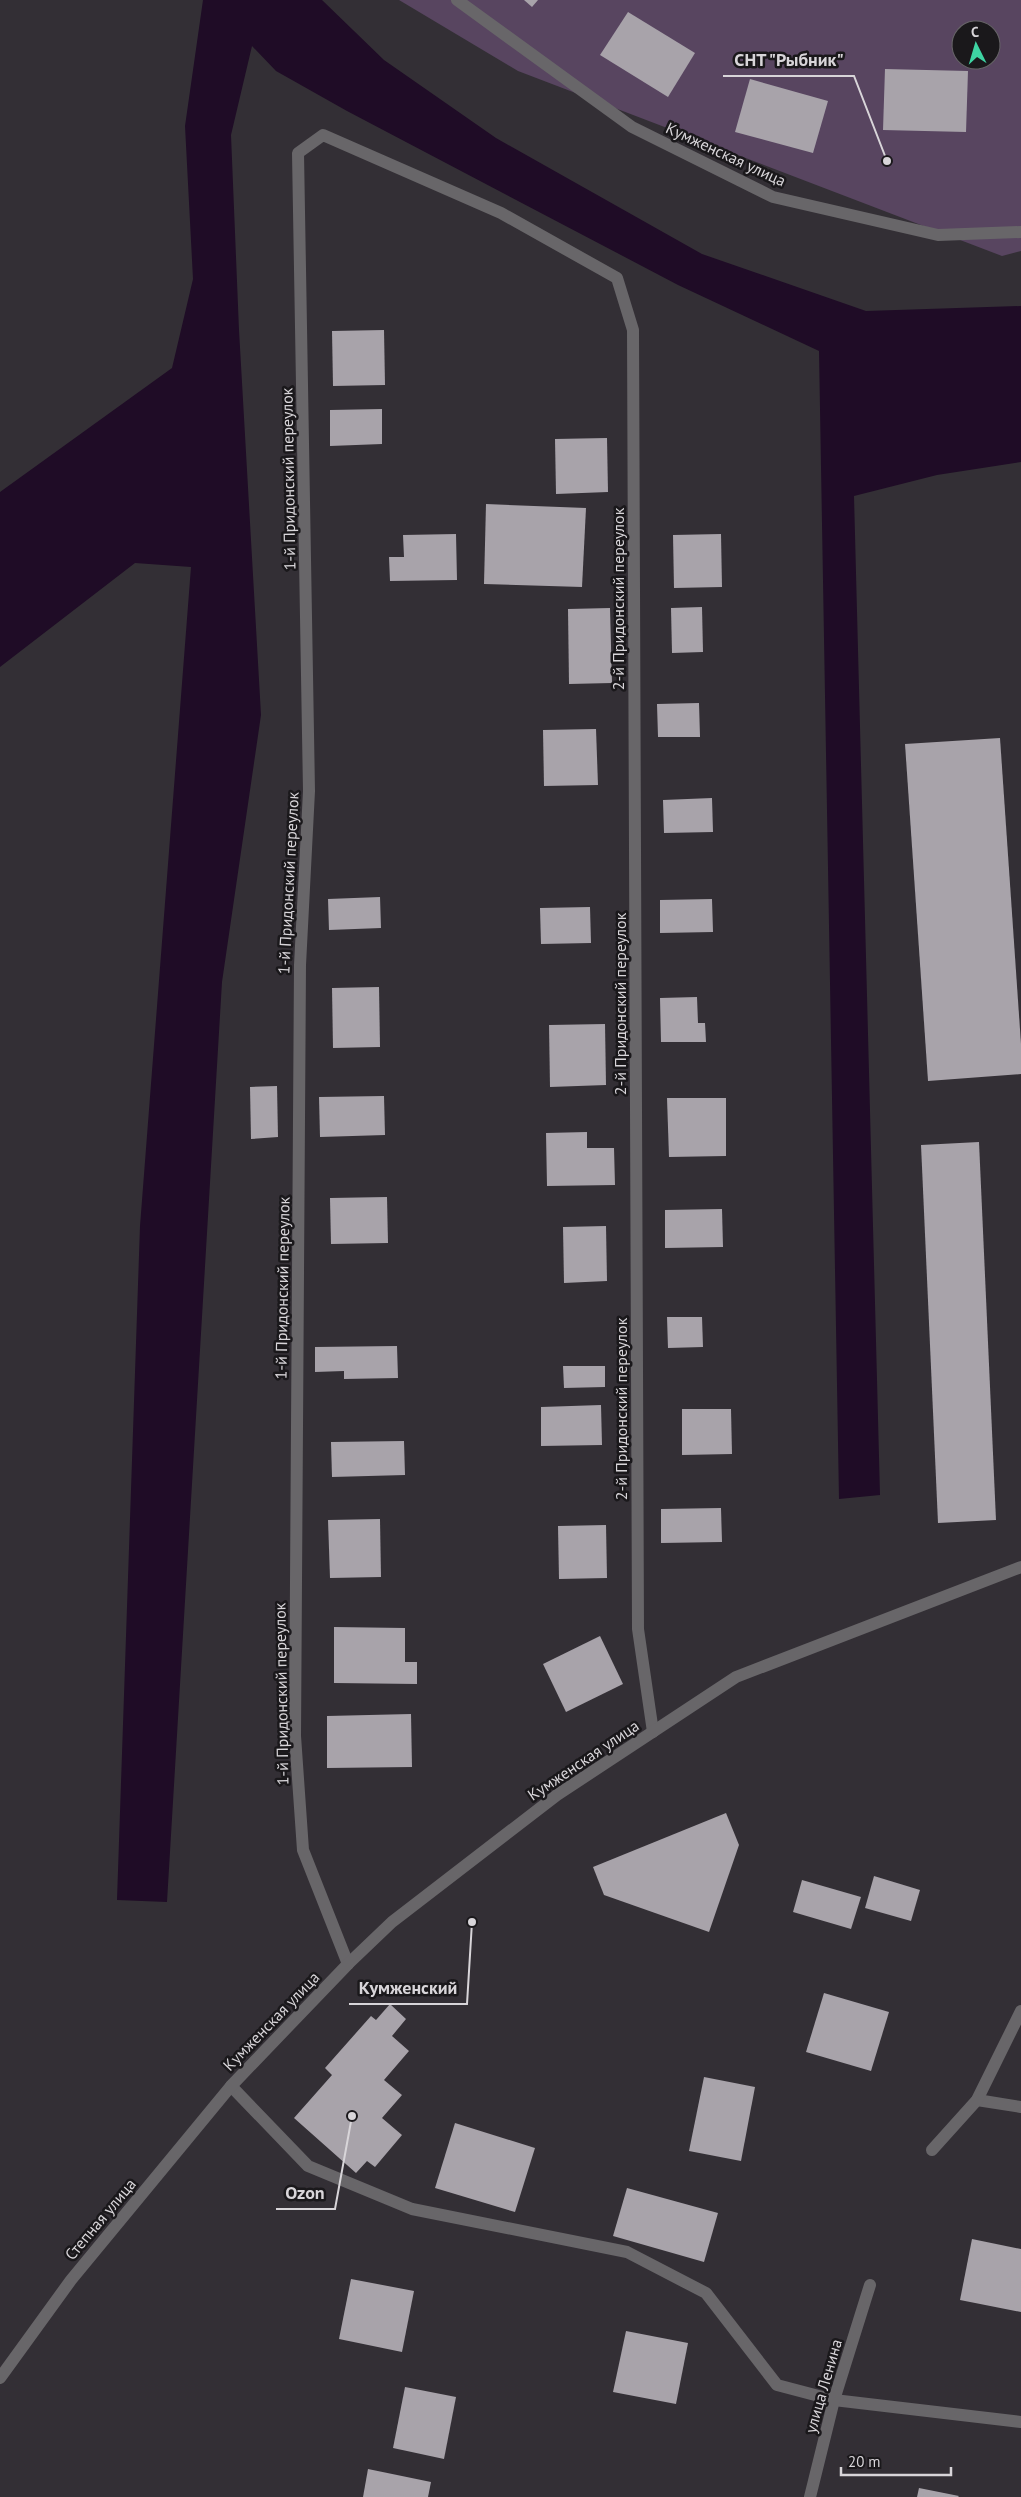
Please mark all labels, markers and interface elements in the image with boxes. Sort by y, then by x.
north arrow [951,20,1001,70]
text: С [970,23,980,41]
callout: СНТ "Рыбник" [723,43,854,76]
text: СНТ "Рыбник" [734,48,844,71]
street label: Кумженская улица [663,117,789,191]
street label: 1-й Придонский переулок [276,387,300,570]
street label: 2-й Придонский переулок [608,507,628,690]
street label: 1-й Придонский переулок [273,791,303,975]
street label: 2-й Придонский переулок [610,912,630,1095]
street label: 1-й Придонский переулок [270,1196,294,1379]
street label: 2-й Придонский переулок [611,1317,631,1500]
street label: 1-й Придонский переулок [269,1602,293,1785]
street label: Кумженская улица [523,1715,643,1805]
street label: Кумженская улица [219,1967,323,2075]
callout: Кумженский [349,1971,467,2004]
text: Кумженский [359,1976,457,1999]
street label: Степная улица [60,2174,140,2264]
callout: Ozon [276,2176,335,2209]
text: Ozon [285,2181,325,2204]
street label: улица Ленина [800,2337,846,2435]
scale bar [841,2444,951,2476]
text: 20 m [848,2452,881,2471]

